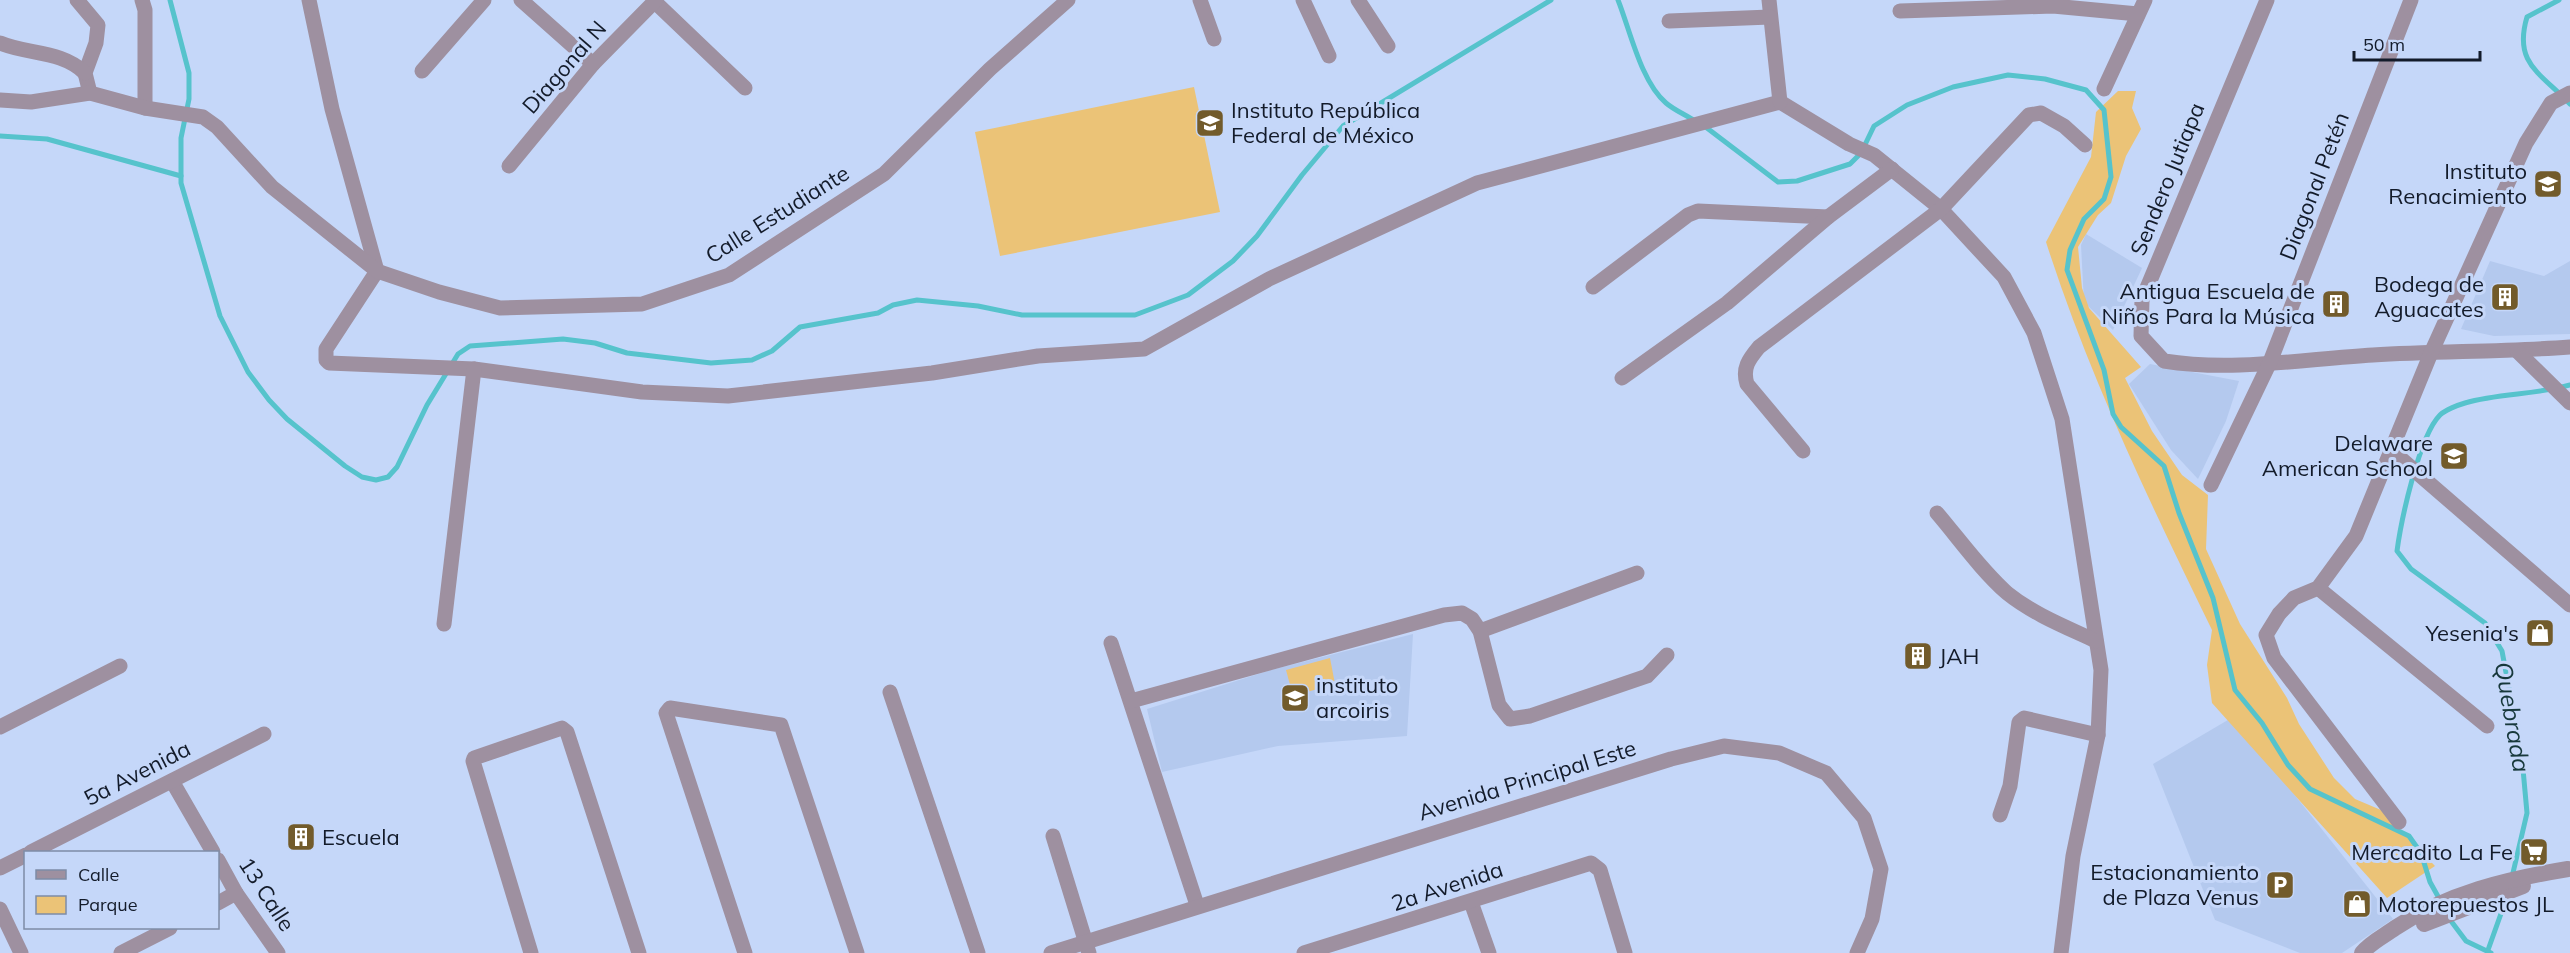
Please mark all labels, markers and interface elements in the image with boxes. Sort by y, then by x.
street label: Diagonal N [516,15,612,119]
scale bar [2354,24,2480,62]
text: 50 m [2363,33,2405,56]
place label: Instituto República Federal de México [1231,96,1420,149]
street label: Sendero Jutiapa [2124,98,2210,260]
school or university icon: Instituto República Federal de México [1194,107,1226,139]
street label: Diagonal Petén [2273,108,2355,264]
place label: Instituto Renacimiento [2388,157,2527,210]
street label: Calle Estudiante [700,159,854,269]
school or university icon: Instituto Renacimiento [2532,168,2564,200]
place label: Bodega de Aguacates [2374,270,2484,323]
place label: Antigua Escuela de Niños Para la Música [2102,277,2315,330]
building icon: Bodega de Aguacates [2489,281,2521,313]
building icon: Antigua Escuela de Niños Para la Música [2320,288,2352,320]
place label: Delaware American School [2262,429,2433,482]
school or university icon: Delaware American School [2438,440,2470,472]
shop icon: Yesenia's [2524,617,2556,649]
place label: Yesenia's [2424,619,2519,647]
building icon: JAH [1902,640,1934,672]
place label: JAH [1939,642,1979,670]
water label: Quebrada [2489,659,2537,775]
place label: instituto arcoiris [1316,671,1398,724]
school or university icon: instituto arcoiris [1279,682,1311,714]
street label: 5a Avenida [79,734,195,812]
street label: Avenida Principal Este [1415,734,1639,826]
building icon: Escuela [285,821,317,853]
place label: Escuela [322,823,400,851]
supermarket icon: Mercadito La Fe [2518,836,2550,868]
place label: Mercadito La Fe [2351,838,2513,866]
legend [24,851,219,929]
street label: 13 Calle [233,852,301,936]
street label: 2a Avenida [1388,855,1506,917]
place label: Estacionamiento de Plaza Venus [2090,858,2259,911]
text: Calle [78,863,119,886]
parking icon: Estacionamiento de Plaza Venus [2264,869,2296,901]
shop icon: Motorepuestos JL [2341,888,2373,920]
place label: Motorepuestos JL [2378,890,2554,918]
text: Parque [78,893,137,916]

